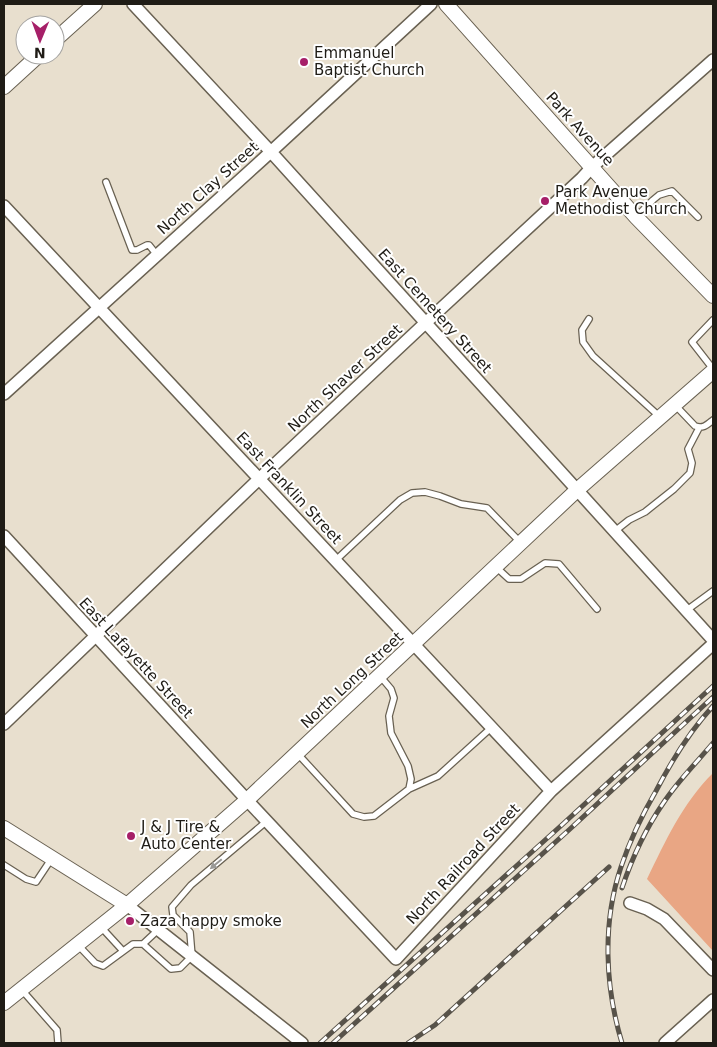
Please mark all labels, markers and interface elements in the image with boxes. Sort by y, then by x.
north arrow [15,15,65,65]
place label: Emmanuel Baptist Church [314,44,425,79]
text: N [34,45,46,61]
marker: Emmanuel Baptist Church [298,56,310,68]
street label: Park Avenue [542,88,618,170]
street label: North Clay Street [154,138,262,238]
place label: Park Avenue Methodist Church [555,183,687,218]
marker: Park Avenue Methodist Church [539,195,551,207]
street label: East Cemetery Street [374,245,496,377]
street label: North Shaver Street [284,320,406,436]
street label: East Franklin Street [232,428,346,548]
street label: East Lafayette Street [75,594,197,722]
street label: North Long Street [297,628,407,732]
street label: North Railroad Street [402,800,524,928]
place label: J & J Tire & Auto Center [140,818,232,853]
marker: J & J Tire & Auto Center [125,830,137,842]
one-way arrow [210,858,222,869]
place label: Zaza happy smoke [140,912,282,930]
marker: Zaza happy smoke [124,915,136,927]

